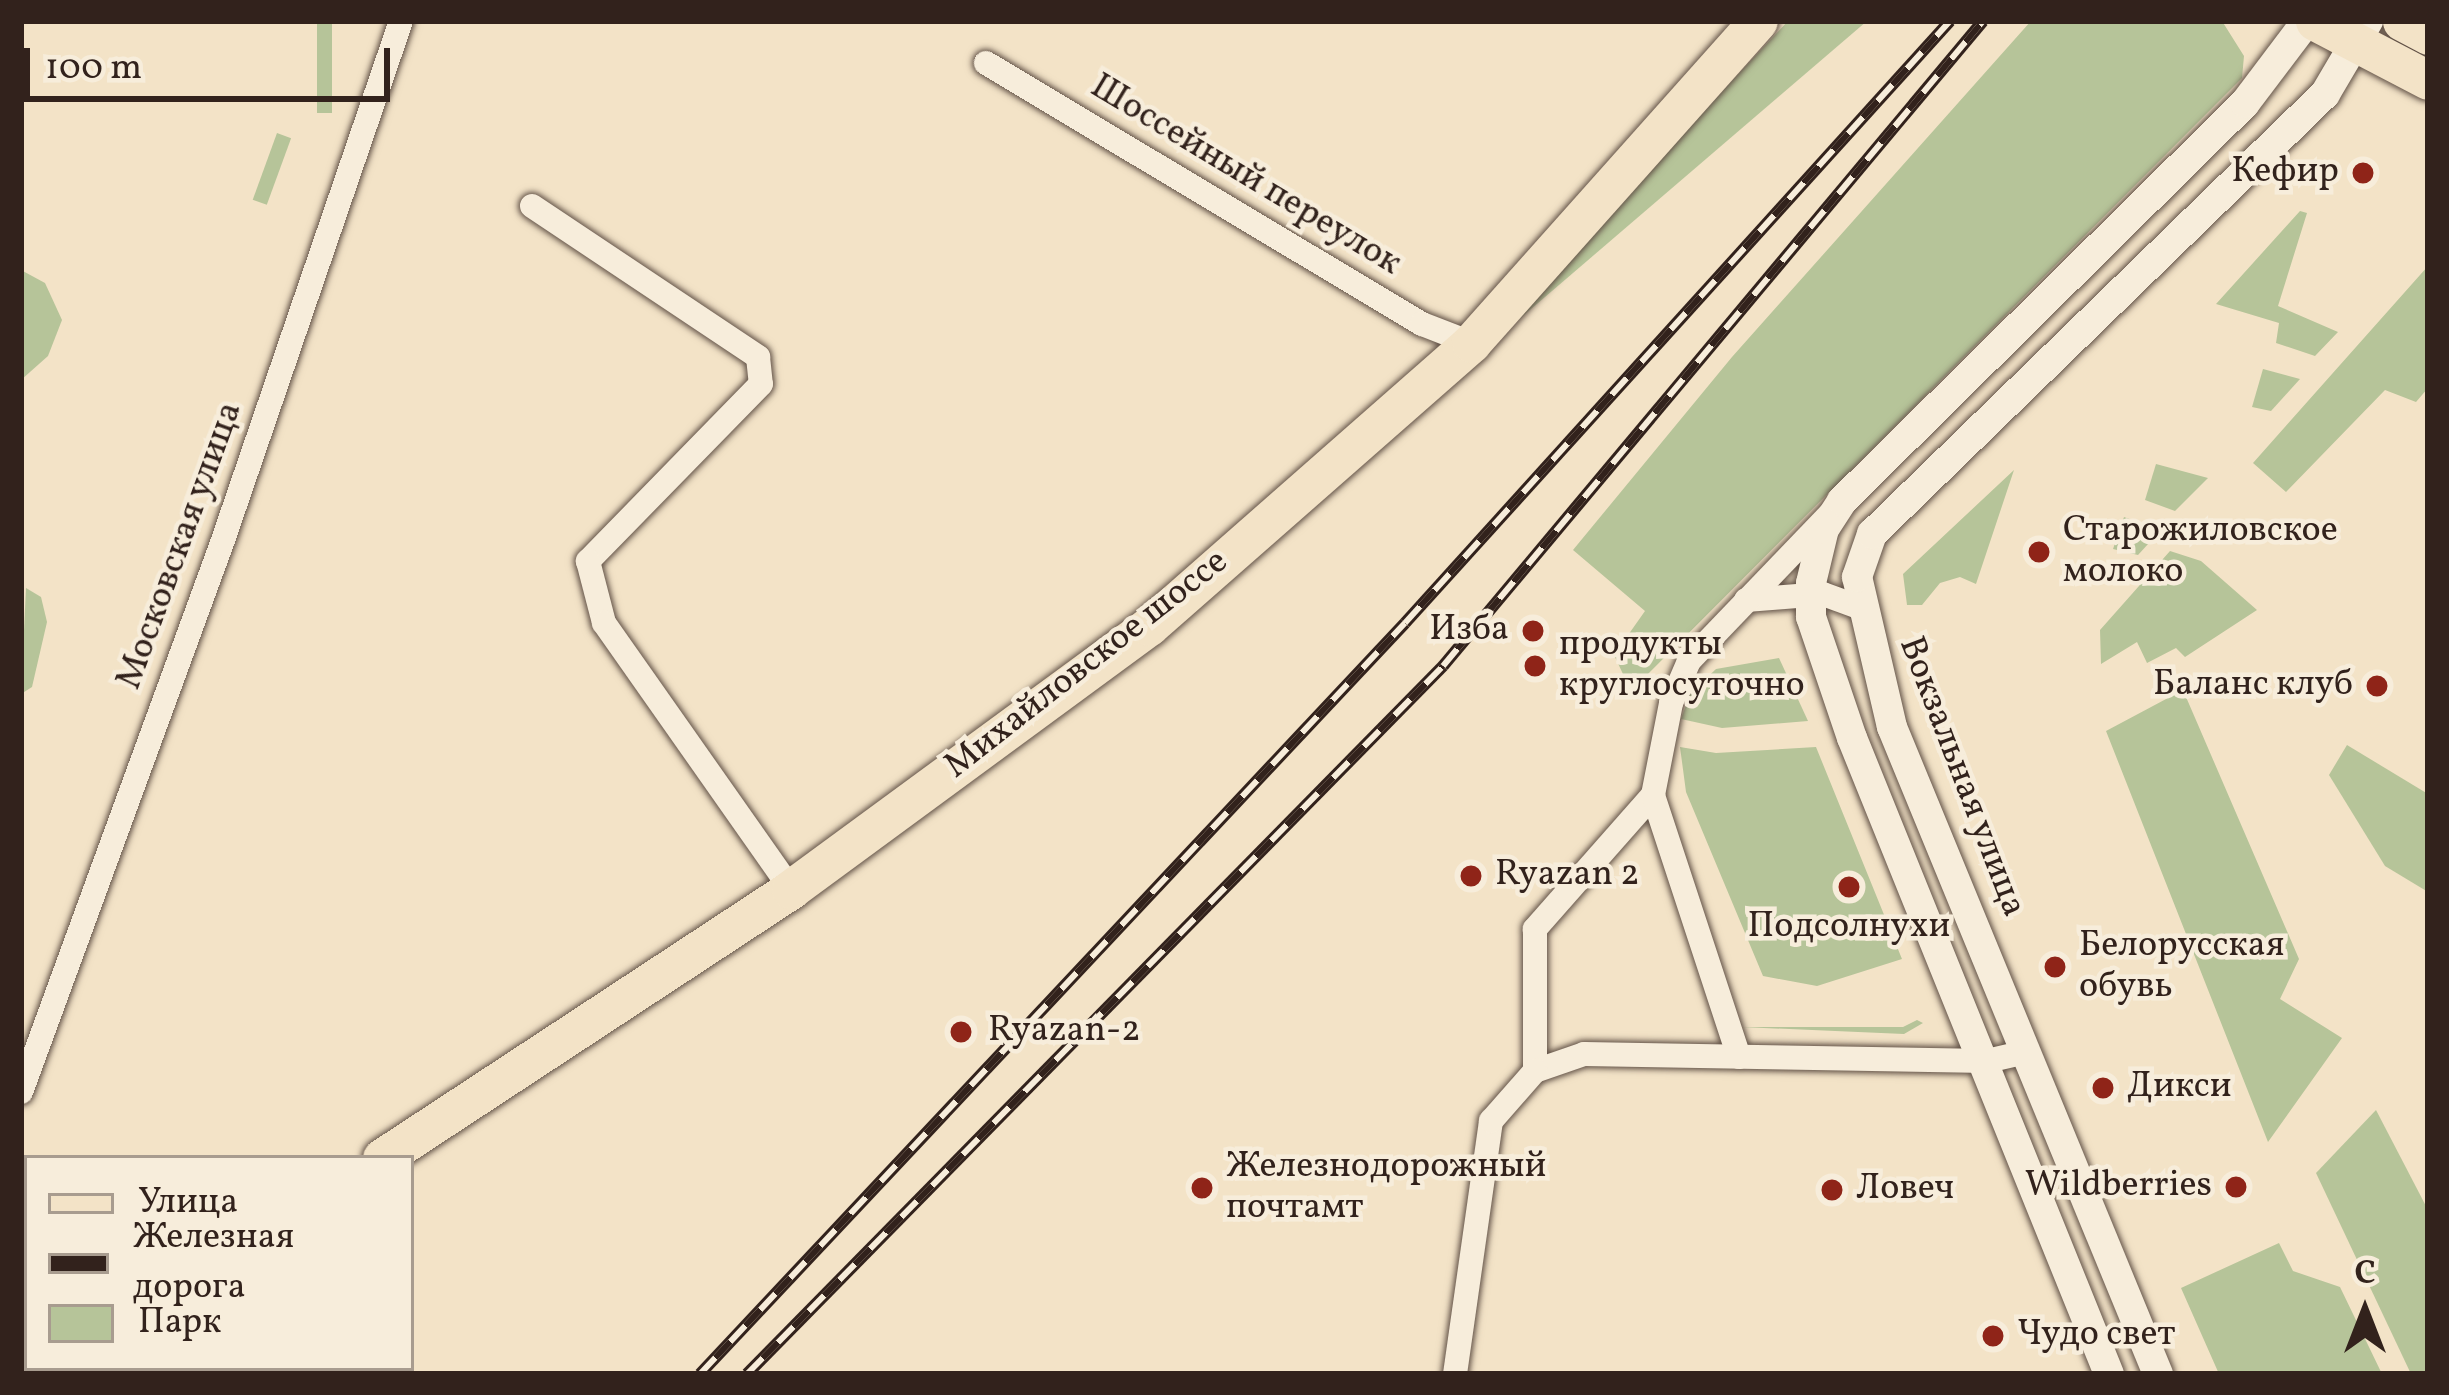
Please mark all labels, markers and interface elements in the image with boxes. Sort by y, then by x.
scale bar [30,24,396,98]
text: 100 m [45,44,142,94]
street label: Шоссейный переулок [1082,66,1408,286]
place label: Кефир [2231,151,2339,195]
marker: Кефир [2350,160,2376,186]
street label: Московская улица [109,396,253,696]
place label: Старожиловское молоко [2063,509,2338,594]
marker: Старожиловское молоко [2026,539,2052,565]
street label: Михайловское шоссе [937,541,1237,789]
place label: Изба [1429,609,1509,653]
marker: Изба [1520,618,1546,644]
place label: продукты круглосуточно [1559,623,1805,708]
street label: Вокзальная улица [1888,630,2034,924]
marker: продукты круглосуточно [1522,653,1548,679]
place label: Баланс клуб [2153,664,2353,708]
marker: Баланс клуб [2364,673,2390,699]
place label: Ryazan 2 [1495,854,1640,898]
marker: Ryazan 2 [1458,863,1484,889]
marker: Подсолнухи [1836,874,1862,900]
place label: Подсолнухи [1748,906,1950,950]
place label: Белорусская обувь [2079,924,2284,1009]
marker: Белорусская обувь [2042,954,2068,980]
place label: Ryazan-2 [988,1010,1140,1054]
marker: Ryazan-2 [945,1016,977,1048]
place label: Дикси [2127,1066,2232,1110]
marker: Дикси [2090,1075,2116,1101]
place label: Железнодорожный почтамт [1226,1145,1546,1230]
legend [24,1155,414,1371]
place label: Wildberries [2025,1165,2212,1209]
place label: Ловеч [1856,1168,1954,1212]
marker: Wildberries [2223,1174,2249,1200]
marker: Железнодорожный почтамт [1189,1175,1215,1201]
marker: Ловеч [1819,1177,1845,1203]
text: Улица [138,1178,238,1228]
text: Железная дорога [133,1213,294,1313]
north arrow [2305,1251,2425,1371]
text: С [2354,1252,2376,1298]
text: Парк [138,1298,221,1348]
place label: Чудо свет [2017,1314,2175,1358]
marker: Чудо свет [1980,1323,2006,1349]

